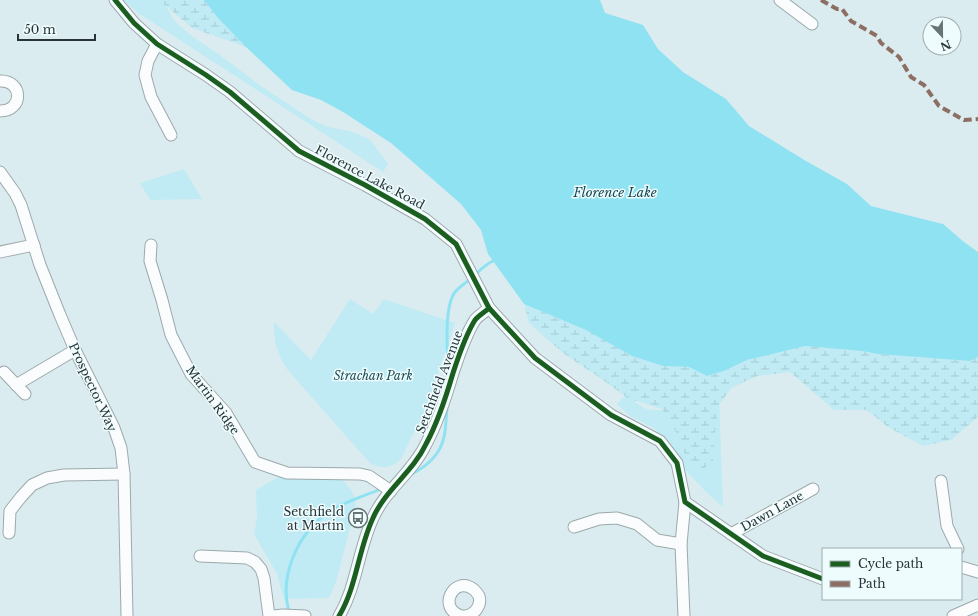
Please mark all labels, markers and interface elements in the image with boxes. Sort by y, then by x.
scale bar [18,16,95,42]
north arrow [922,16,962,56]
text: 50 m [24,22,56,37]
text: N [938,37,953,54]
street label: Florence Lake Road [313,142,427,212]
water label: Florence Lake [572,184,657,201]
street label: Setchfield Avenue [412,328,466,436]
street label: Prospector Way [66,340,120,434]
street label: Martin Ridge [183,363,243,437]
park label: Strachan Park [333,368,413,383]
street label: Dawn Lane [738,488,806,534]
place label: Setchfield at Martin [283,504,344,533]
bus stop icon: Setchfield at Martin [347,507,369,529]
legend [822,548,962,600]
text: Cycle path [858,556,923,571]
text: Path [858,576,886,591]

